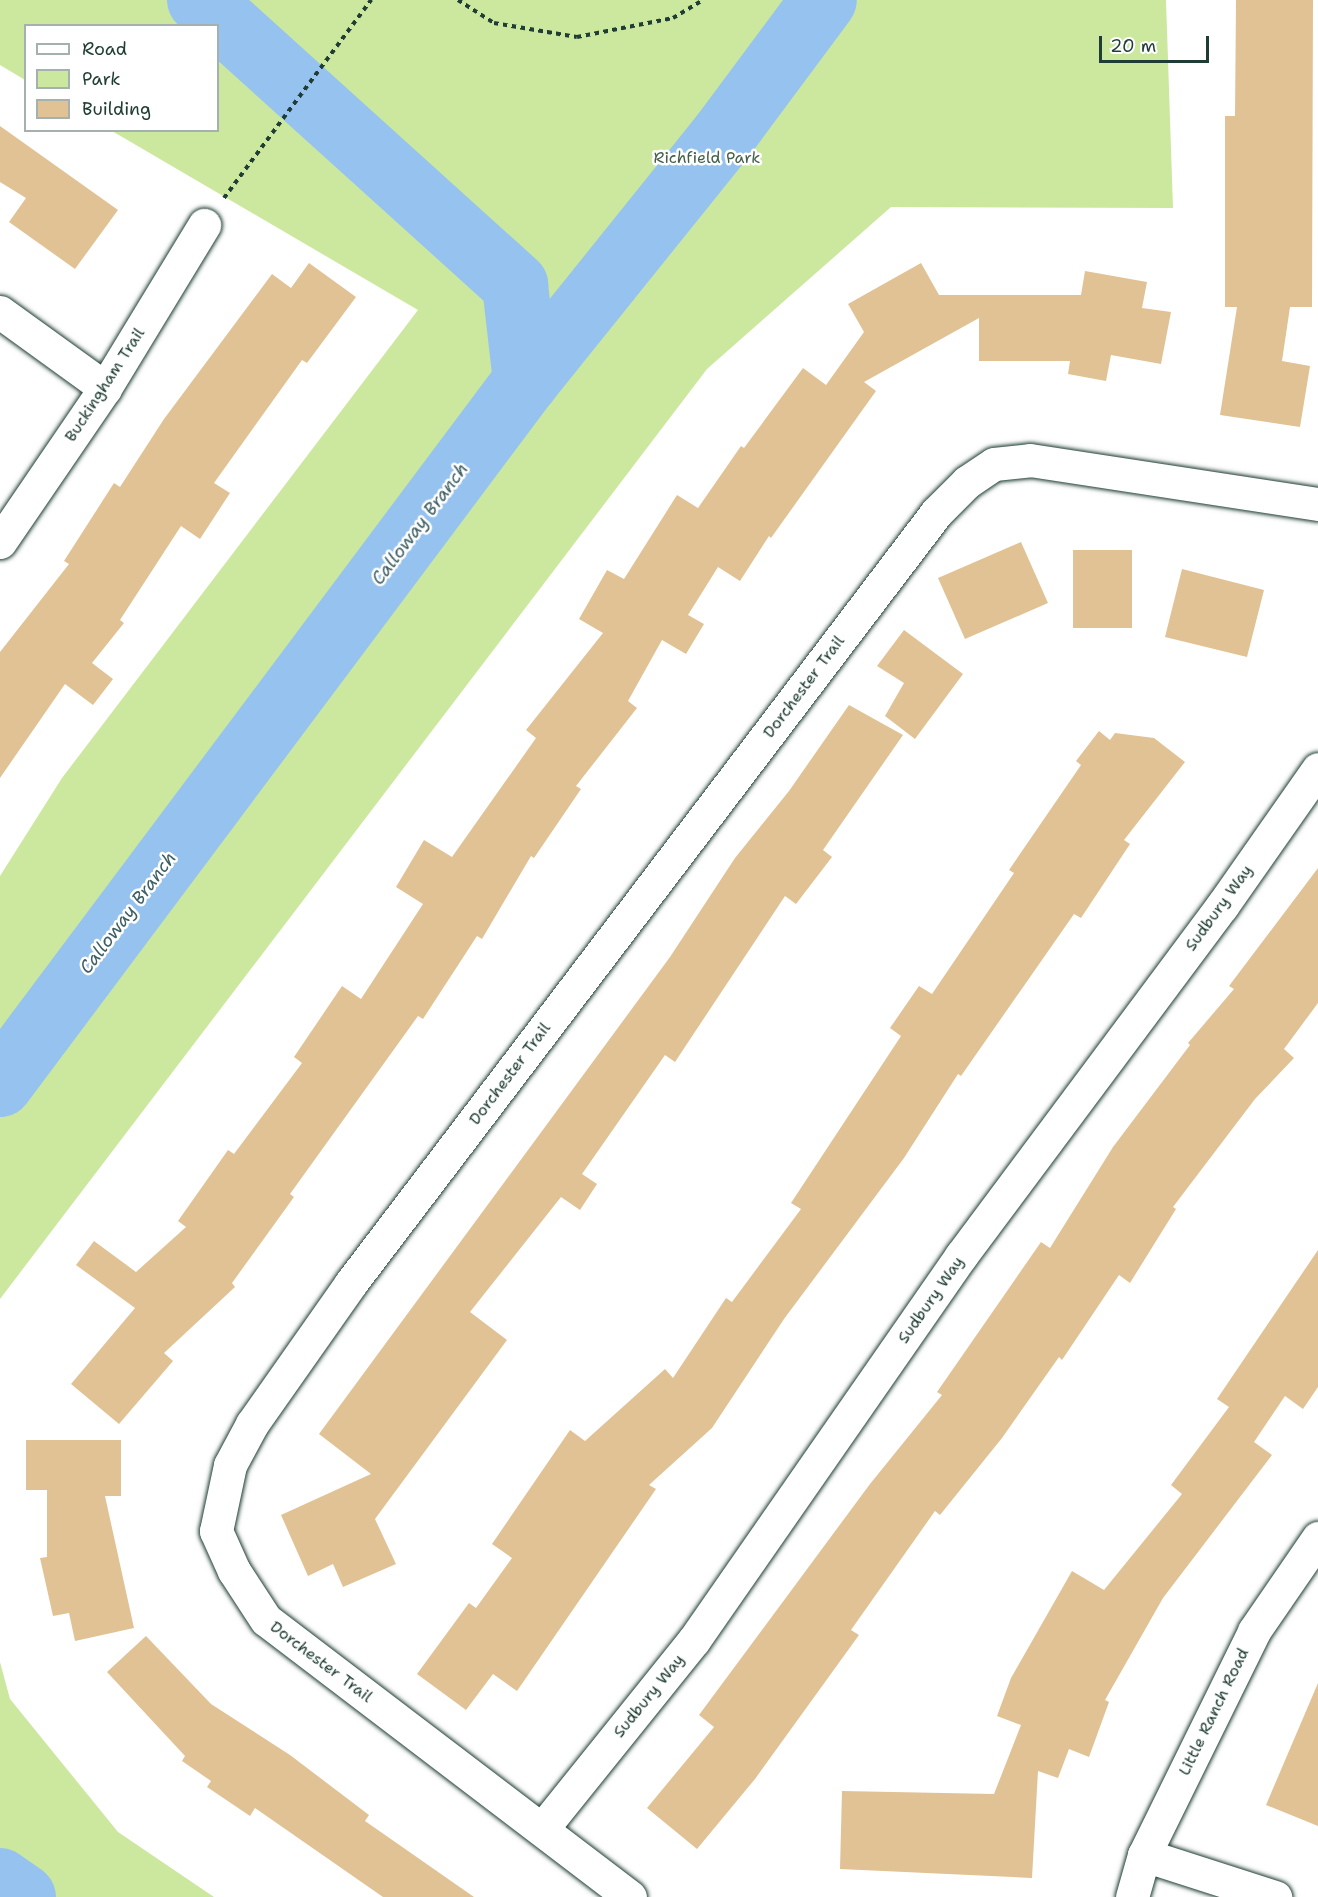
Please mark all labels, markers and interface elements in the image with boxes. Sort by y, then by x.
legend [24,24,219,132]
scale bar [1102,24,1212,62]
text: 20 m [1110,34,1156,58]
text: Road [82,37,127,61]
text: Park [82,67,121,91]
text: Building [82,97,151,121]
park label: Richfield Park [654,148,760,168]
street label: Buckingham Trail [61,324,149,446]
water label: Calloway Branch [367,459,473,589]
street label: Dorchester Trail [759,632,849,742]
water label: Calloway Branch [75,848,181,978]
street label: Sudbury Way [1181,861,1257,955]
street label: Dorchester Trail [465,1019,555,1129]
street label: Sudbury Way [894,1253,968,1347]
street label: Dorchester Trail [266,1617,376,1707]
street label: Little Ranch Road [1175,1645,1253,1779]
street label: Sudbury Way [609,1650,689,1742]

